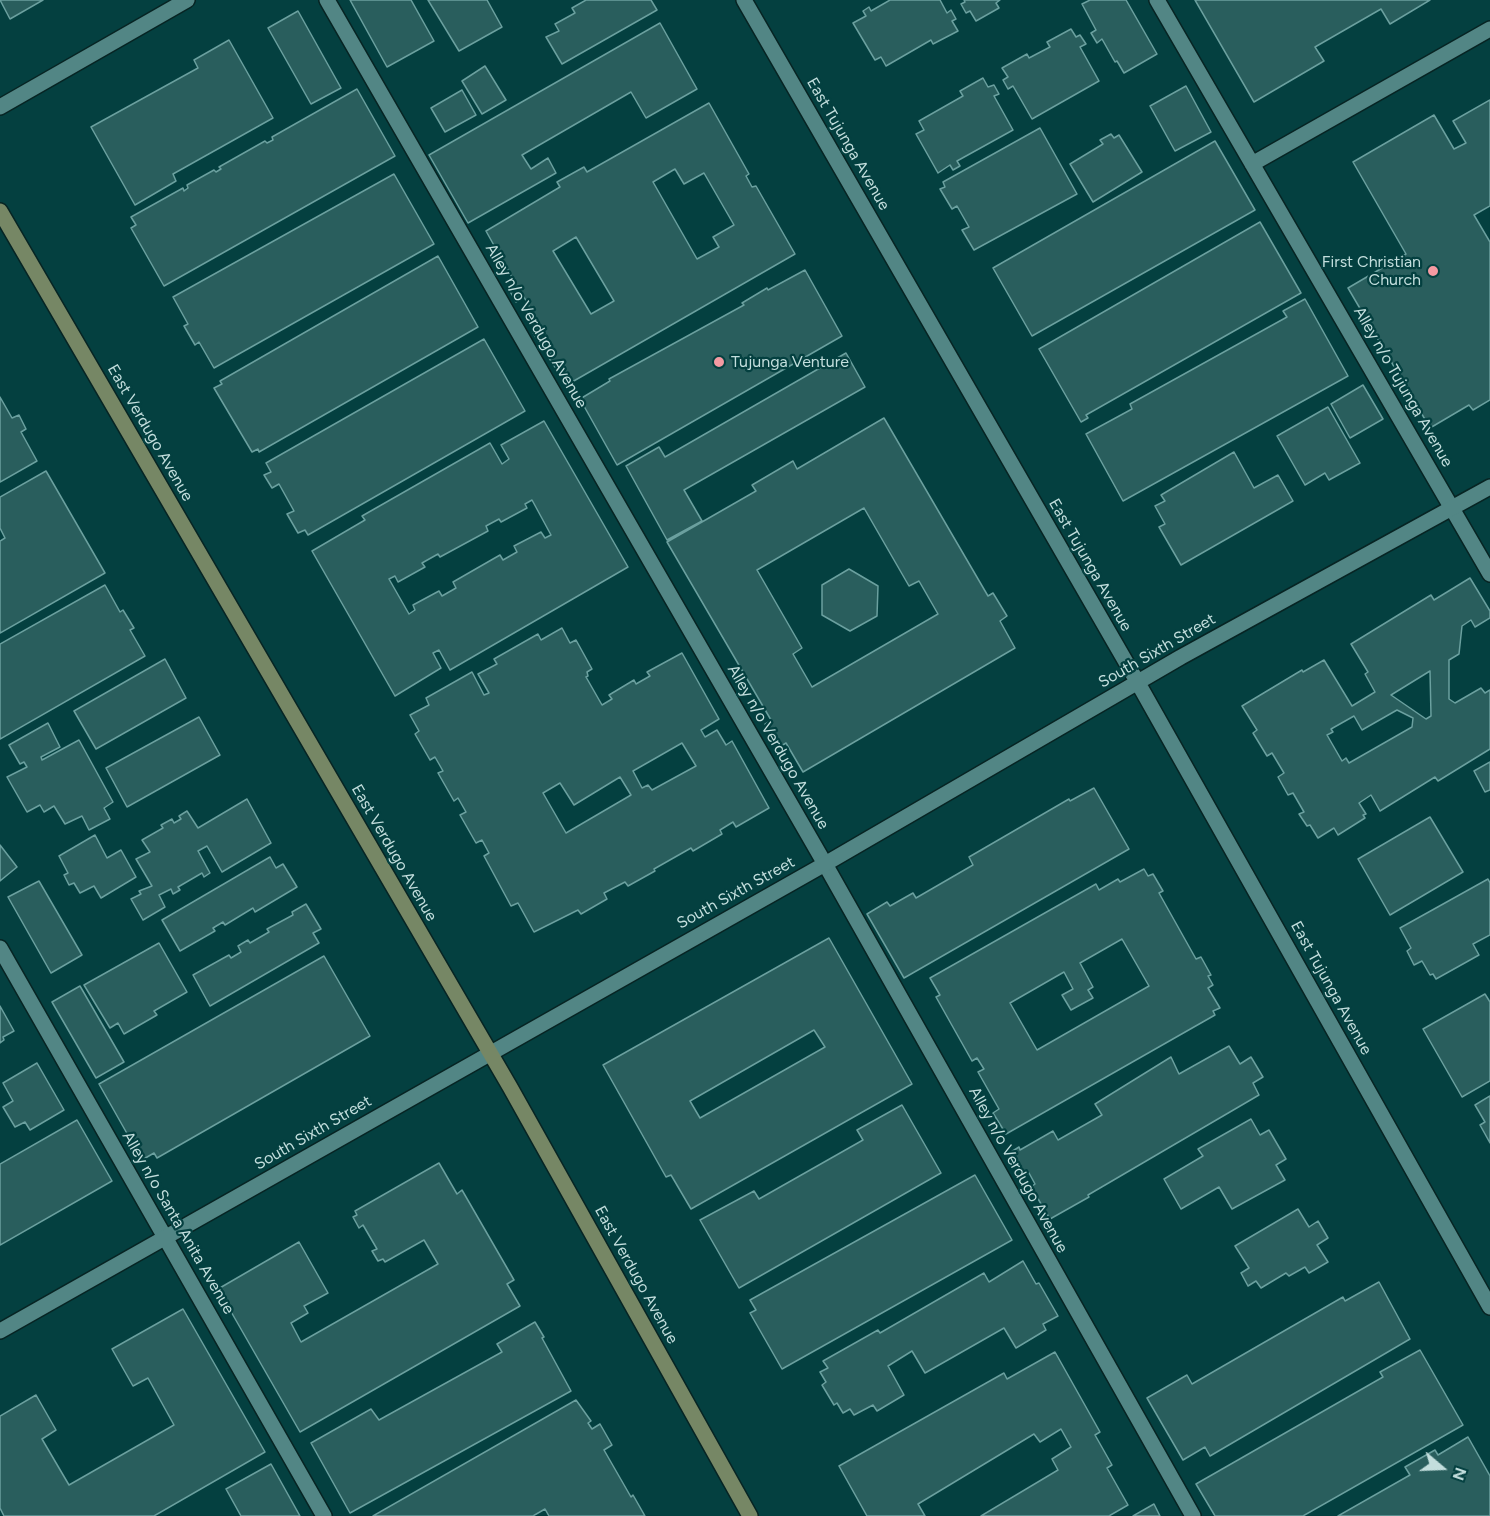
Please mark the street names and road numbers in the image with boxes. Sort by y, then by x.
street label: East Tujunga Avenue [802,74,894,214]
street label: Alley n/o Verdugo Avenue [481,240,591,412]
street label: Alley n/o Tujunga Avenue [1349,303,1457,471]
street label: East Verdugo Avenue [103,361,197,505]
street label: East Tujunga Avenue [1044,495,1136,635]
street label: South Sixth Street [1095,610,1219,692]
street label: Alley n/o Verdugo Avenue [723,661,833,833]
street label: East Verdugo Avenue [347,781,441,925]
street label: South Sixth Street [674,853,798,933]
street label: East Tujunga Avenue [1286,918,1376,1058]
street label: Alley n/o Verdugo Avenue [964,1084,1072,1256]
street label: South Sixth Street [251,1092,375,1174]
street label: Alley n/o Santa Anita Avenue [118,1128,238,1318]
street label: East Verdugo Avenue [590,1203,682,1347]

